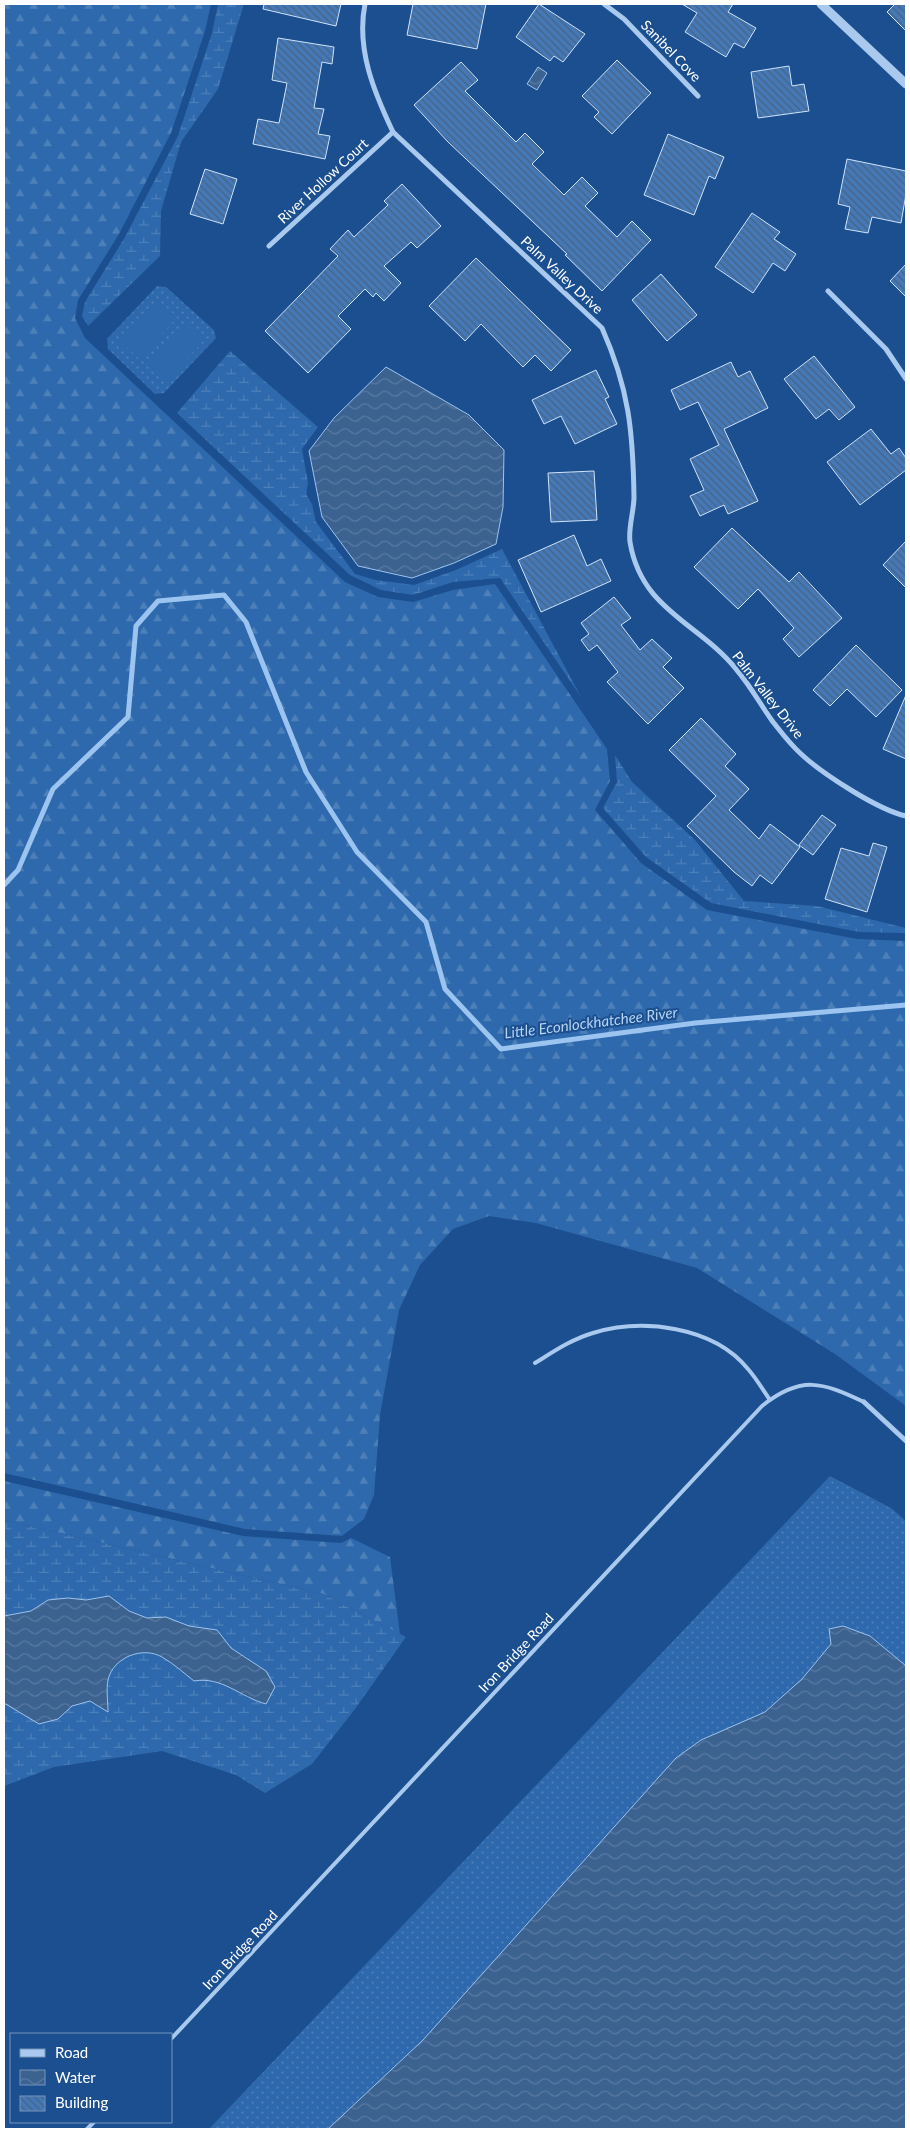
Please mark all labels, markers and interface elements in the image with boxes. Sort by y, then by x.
street label: Sanibel Cove [638,16,705,85]
street label: River Hollow Court [274,134,371,227]
street label: Palm Valley Drive [518,232,607,317]
street label: Palm Valley Drive [729,648,808,742]
water label: Little Econlockhatchee River [503,1002,679,1042]
street label: Iron Bridge Road [475,1609,557,1696]
street label: Iron Bridge Road [199,1906,281,1993]
legend [10,2033,172,2123]
text: Road [55,2043,88,2061]
text: Water [55,2068,96,2086]
text: Building [55,2093,108,2111]

